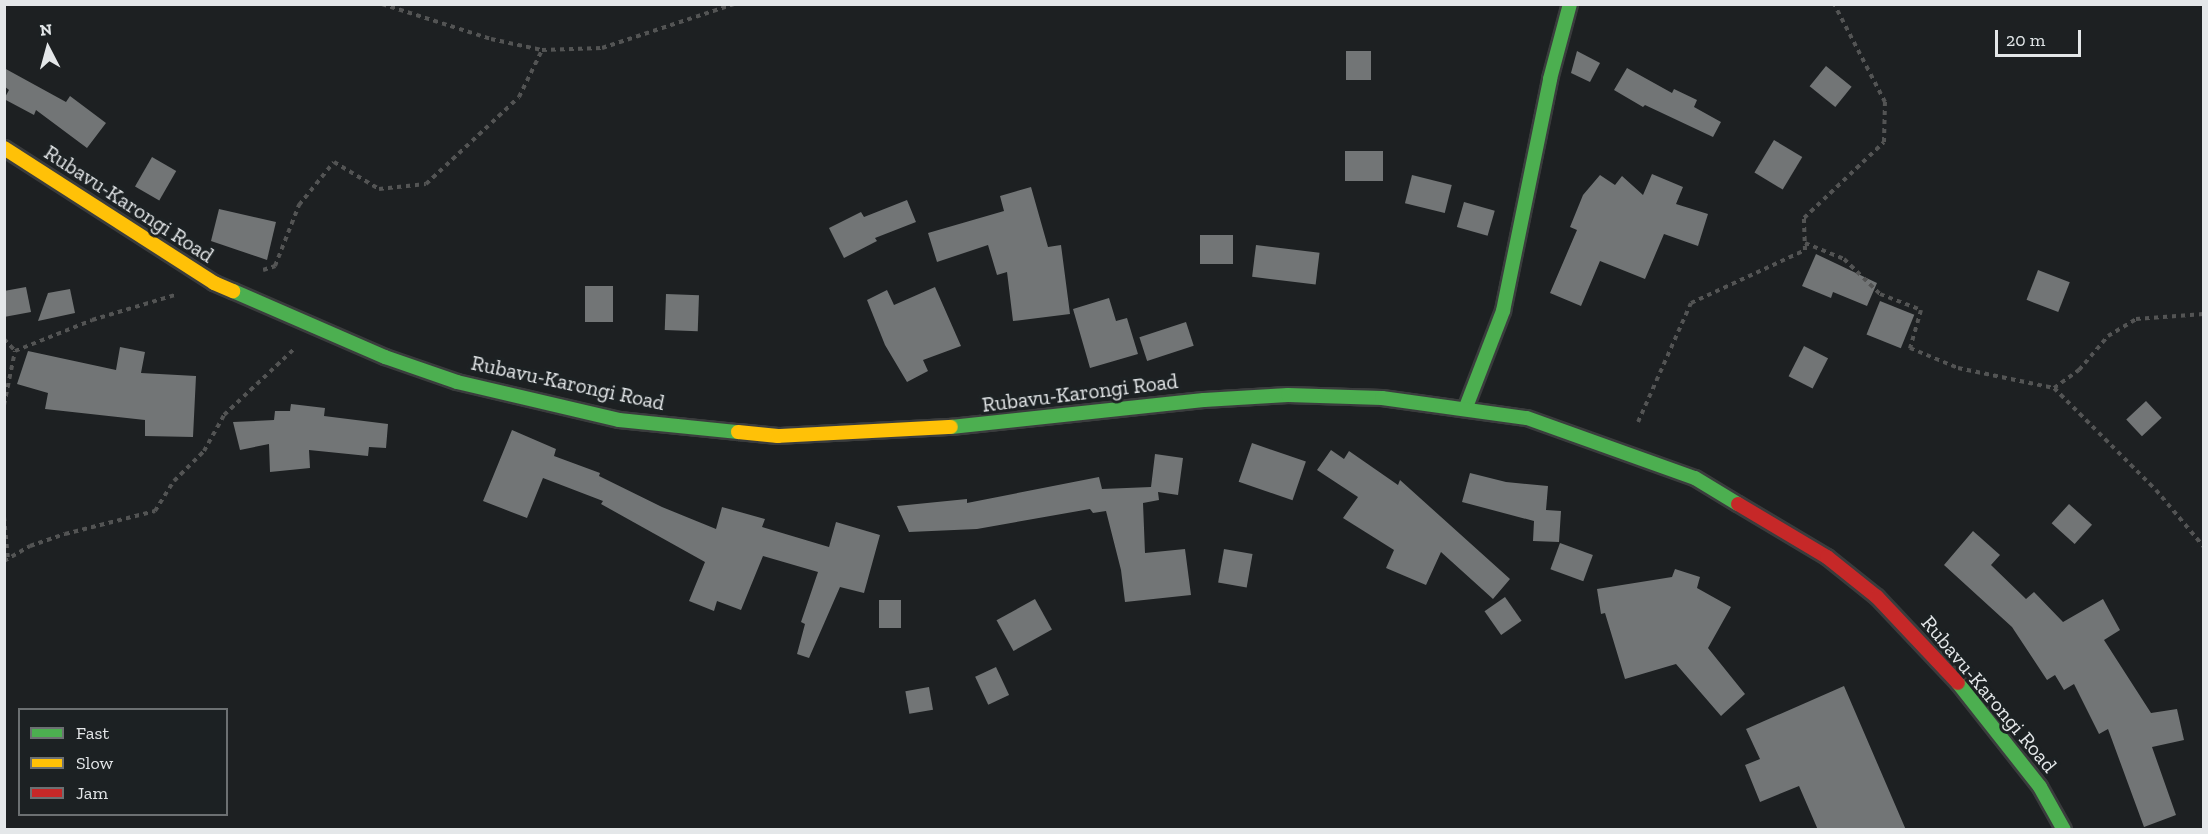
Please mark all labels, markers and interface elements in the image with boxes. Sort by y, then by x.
north arrow [18,18,78,78]
scale bar [1998,18,2084,56]
text: N [39,20,53,40]
text: 20 m [2006,29,2045,51]
street label: Rubavu-Karongi Road [39,140,219,268]
street label: Rubavu-Karongi Road [469,350,667,416]
street label: Rubavu-Karongi Road [981,368,1179,418]
street label: Rubavu-Karongi Road [1916,610,2062,778]
legend [18,708,228,816]
text: Fast [76,722,109,744]
text: Slow [76,752,113,774]
text: Jam [76,782,108,804]

